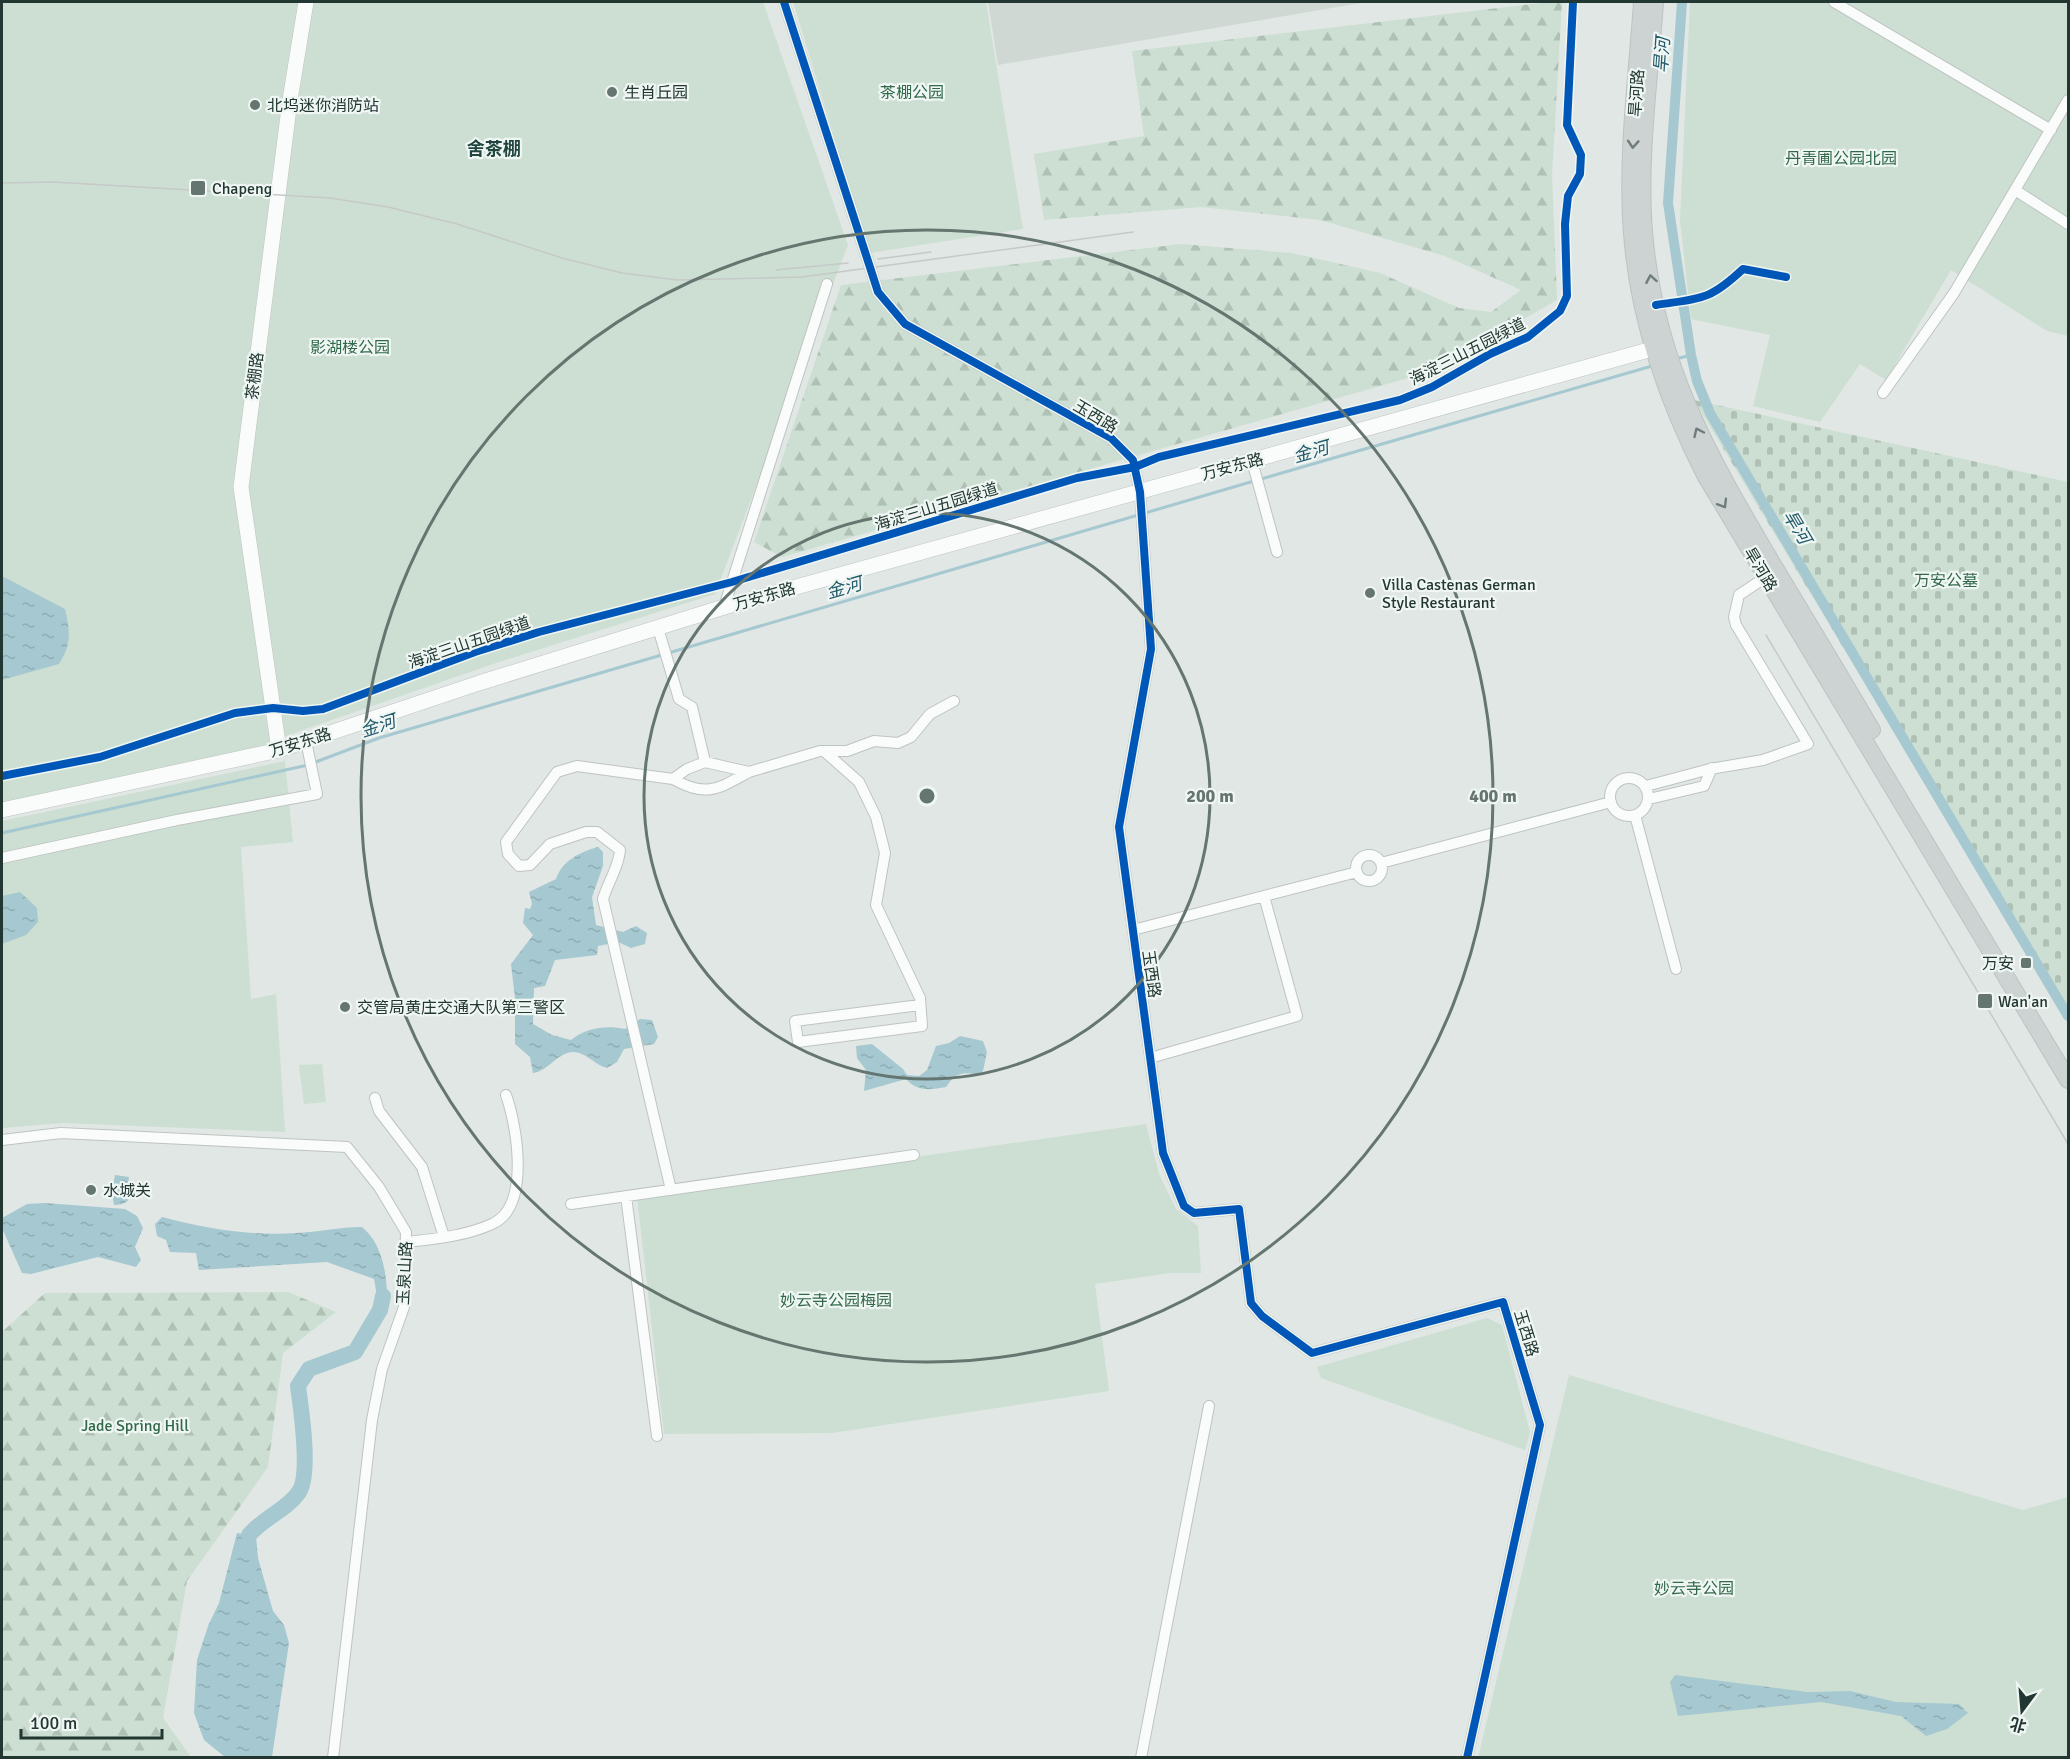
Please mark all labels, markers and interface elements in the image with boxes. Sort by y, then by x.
water label: 旱河 [1650,33,1674,74]
street label: 旱河路 [1625,68,1649,118]
place label: 生肖丘园 [624,83,688,103]
park label: 茶棚公园 [880,83,944,103]
marker: 生肖丘园 [605,85,619,99]
place label: 北坞迷你消防站 [267,96,379,116]
marker: 北坞迷你消防站 [248,98,262,112]
district label: 舍茶棚 [467,138,521,160]
one-way arrow [1626,139,1639,148]
park label: 丹青圃公园北园 [1785,149,1897,169]
marker: Chapeng [189,179,207,197]
place label: Chapeng [212,179,272,199]
one-way arrow [1645,274,1658,284]
street label: 海淀三山五园绿道 [1406,314,1529,390]
park label: 影湖楼公园 [310,338,390,358]
street label: 茶棚路 [242,351,268,401]
street label: 玉西路 [1070,396,1121,438]
one-way arrow [1693,427,1705,438]
water label: 金河 [1291,436,1334,468]
street label: 万安东路 [1199,449,1266,485]
street label: 海淀三山五园绿道 [872,479,1000,535]
one-way arrow [1715,498,1727,508]
water label: 旱河 [1778,506,1817,551]
street label: 旱河路 [1739,544,1781,595]
park label: 万安公墓 [1914,571,1978,591]
water label: 金河 [824,572,867,604]
place label: Villa Castenas German Style Restaurant [1382,575,1536,613]
street label: 万安东路 [731,579,798,615]
marker: Villa Castenas German Style Restaurant [1363,586,1377,600]
street label: 海淀三山五园绿道 [406,613,533,673]
water label: 金河 [357,709,401,742]
street label: 万安东路 [267,724,334,762]
text: 200 m [1186,785,1234,807]
text: 400 m [1469,785,1517,807]
centre of rings [917,786,937,806]
street label: 玉西路 [1138,949,1164,999]
place label: 万安 [1982,954,2014,974]
marker: 万安 [2019,956,2033,970]
marker: Wan'an [1976,992,1994,1010]
place label: Wan'an [1998,992,2048,1012]
place label: 交管局黄庄交通大队第三警区 [357,998,565,1018]
marker: 交管局黄庄交通大队第三警区 [338,1000,352,1014]
place label: 水城关 [103,1181,151,1201]
marker: 水城关 [84,1183,98,1197]
street label: 玉泉山路 [393,1241,417,1306]
park label: 妙云寺公园梅园 [780,1291,892,1311]
street label: 玉西路 [1509,1307,1543,1359]
park label: Jade Spring Hill [81,1416,189,1436]
park label: 妙云寺公园 [1654,1579,1734,1599]
north arrow [1992,1681,2052,1741]
scale bar [21,1702,162,1740]
text: 100 m [30,1712,77,1734]
text: 北 [2008,1713,2029,1736]

